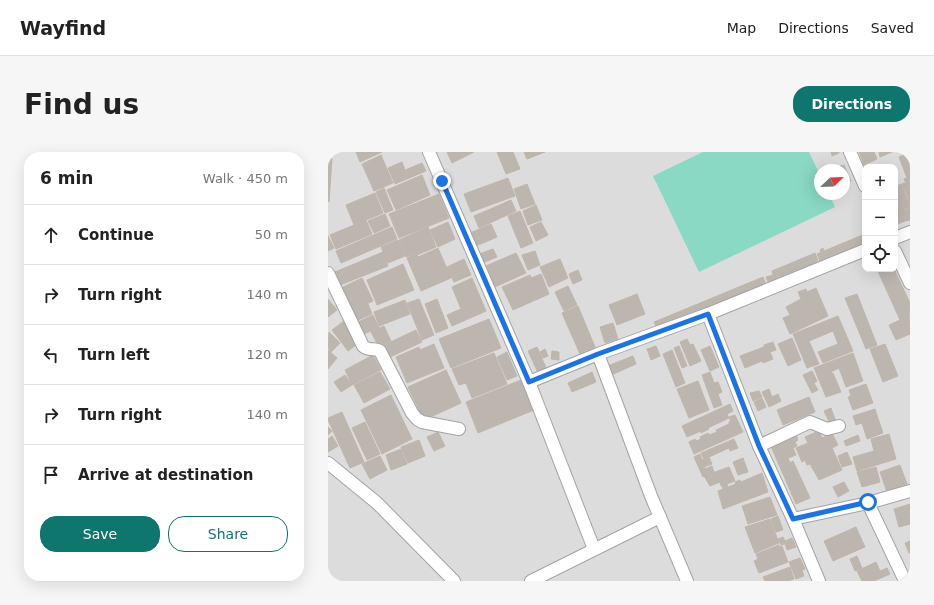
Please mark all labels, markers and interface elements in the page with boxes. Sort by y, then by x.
text: Wayfind [20,17,106,39]
text: Map [727,20,756,36]
text: Directions [778,20,849,36]
text: Saved [871,20,914,36]
button: Directions [793,86,910,122]
text: Find us [24,88,139,121]
north arrow [814,164,850,200]
map controls [862,164,898,272]
button: + [862,164,898,200]
text: 6 min [40,168,93,188]
text: Walk · 450 m [203,171,288,186]
route end [433,172,451,190]
button: − [862,200,898,236]
icon: ahead [40,224,62,246]
text: Continue [78,226,154,244]
text: 50 m [255,227,288,242]
button: locate [862,236,898,272]
icon: right [40,284,62,306]
text: Turn right [78,286,162,304]
text: 140 m [246,287,288,302]
icon: left [40,344,62,366]
text: Turn left [78,346,150,364]
text: 120 m [246,347,288,362]
icon: right [40,404,62,426]
text: Turn right [78,406,162,424]
text: 140 m [246,407,288,422]
icon: arrive [40,464,62,486]
text: Arrive at destination [78,466,253,484]
route start [859,493,877,511]
button: Save [40,516,160,552]
button: Share [168,516,288,552]

